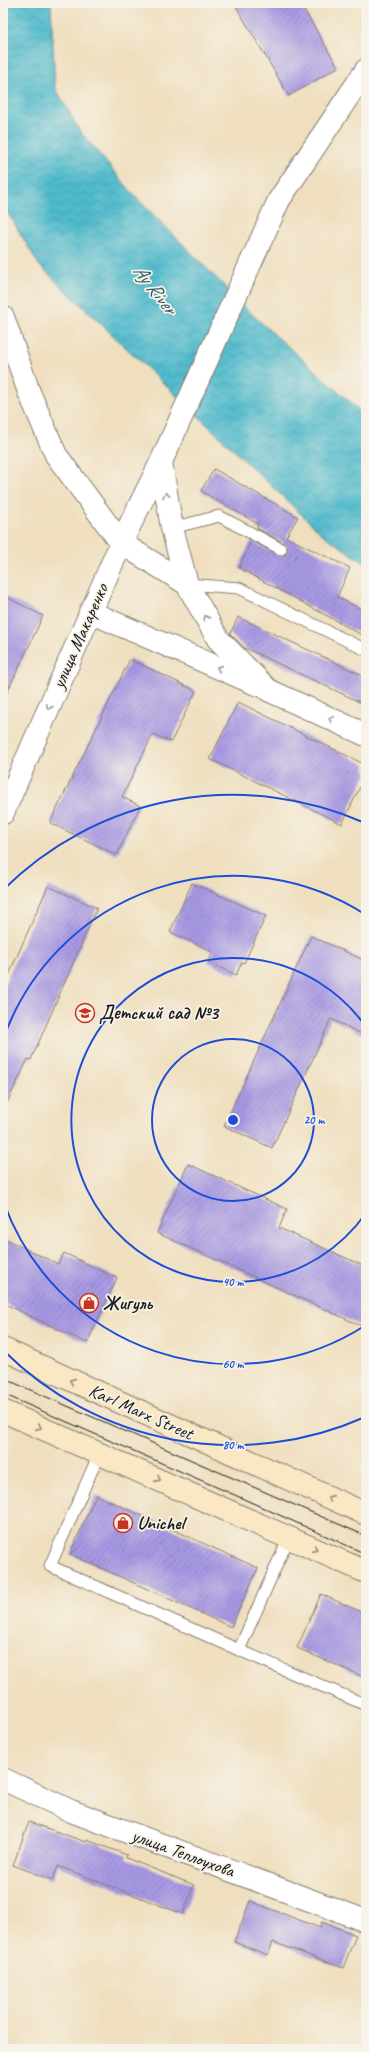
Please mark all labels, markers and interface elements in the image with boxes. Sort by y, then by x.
water label: Ay River [128,259,185,322]
one-way arrow [163,491,171,498]
street label: улица Макаренко [46,579,114,693]
one-way arrow [204,615,211,622]
one-way arrow [216,665,223,673]
one-way arrow [46,702,54,710]
one-way arrow [327,716,335,724]
place label: Детский сад №3 [99,1001,220,1025]
school or university icon: Детский сад №3 [74,1002,96,1024]
text: 20 m [304,1112,325,1128]
centre of rings [226,1113,240,1127]
text: 40 m [223,1274,244,1290]
place label: Жигуль [103,1291,154,1315]
shop icon: Жигуль [78,1292,100,1314]
text: 60 m [223,1356,245,1372]
one-way arrow [69,1378,76,1386]
street label: Karl Marx Street [85,1378,198,1446]
one-way arrow [34,1422,42,1430]
text: 80 m [223,1437,244,1453]
one-way arrow [153,1474,161,1482]
one-way arrow [327,1495,335,1503]
place label: Unichel [137,1511,188,1535]
shop icon: Unichel [112,1512,134,1534]
one-way arrow [310,1544,318,1552]
street label: улица Теплоухова [128,1823,239,1883]

